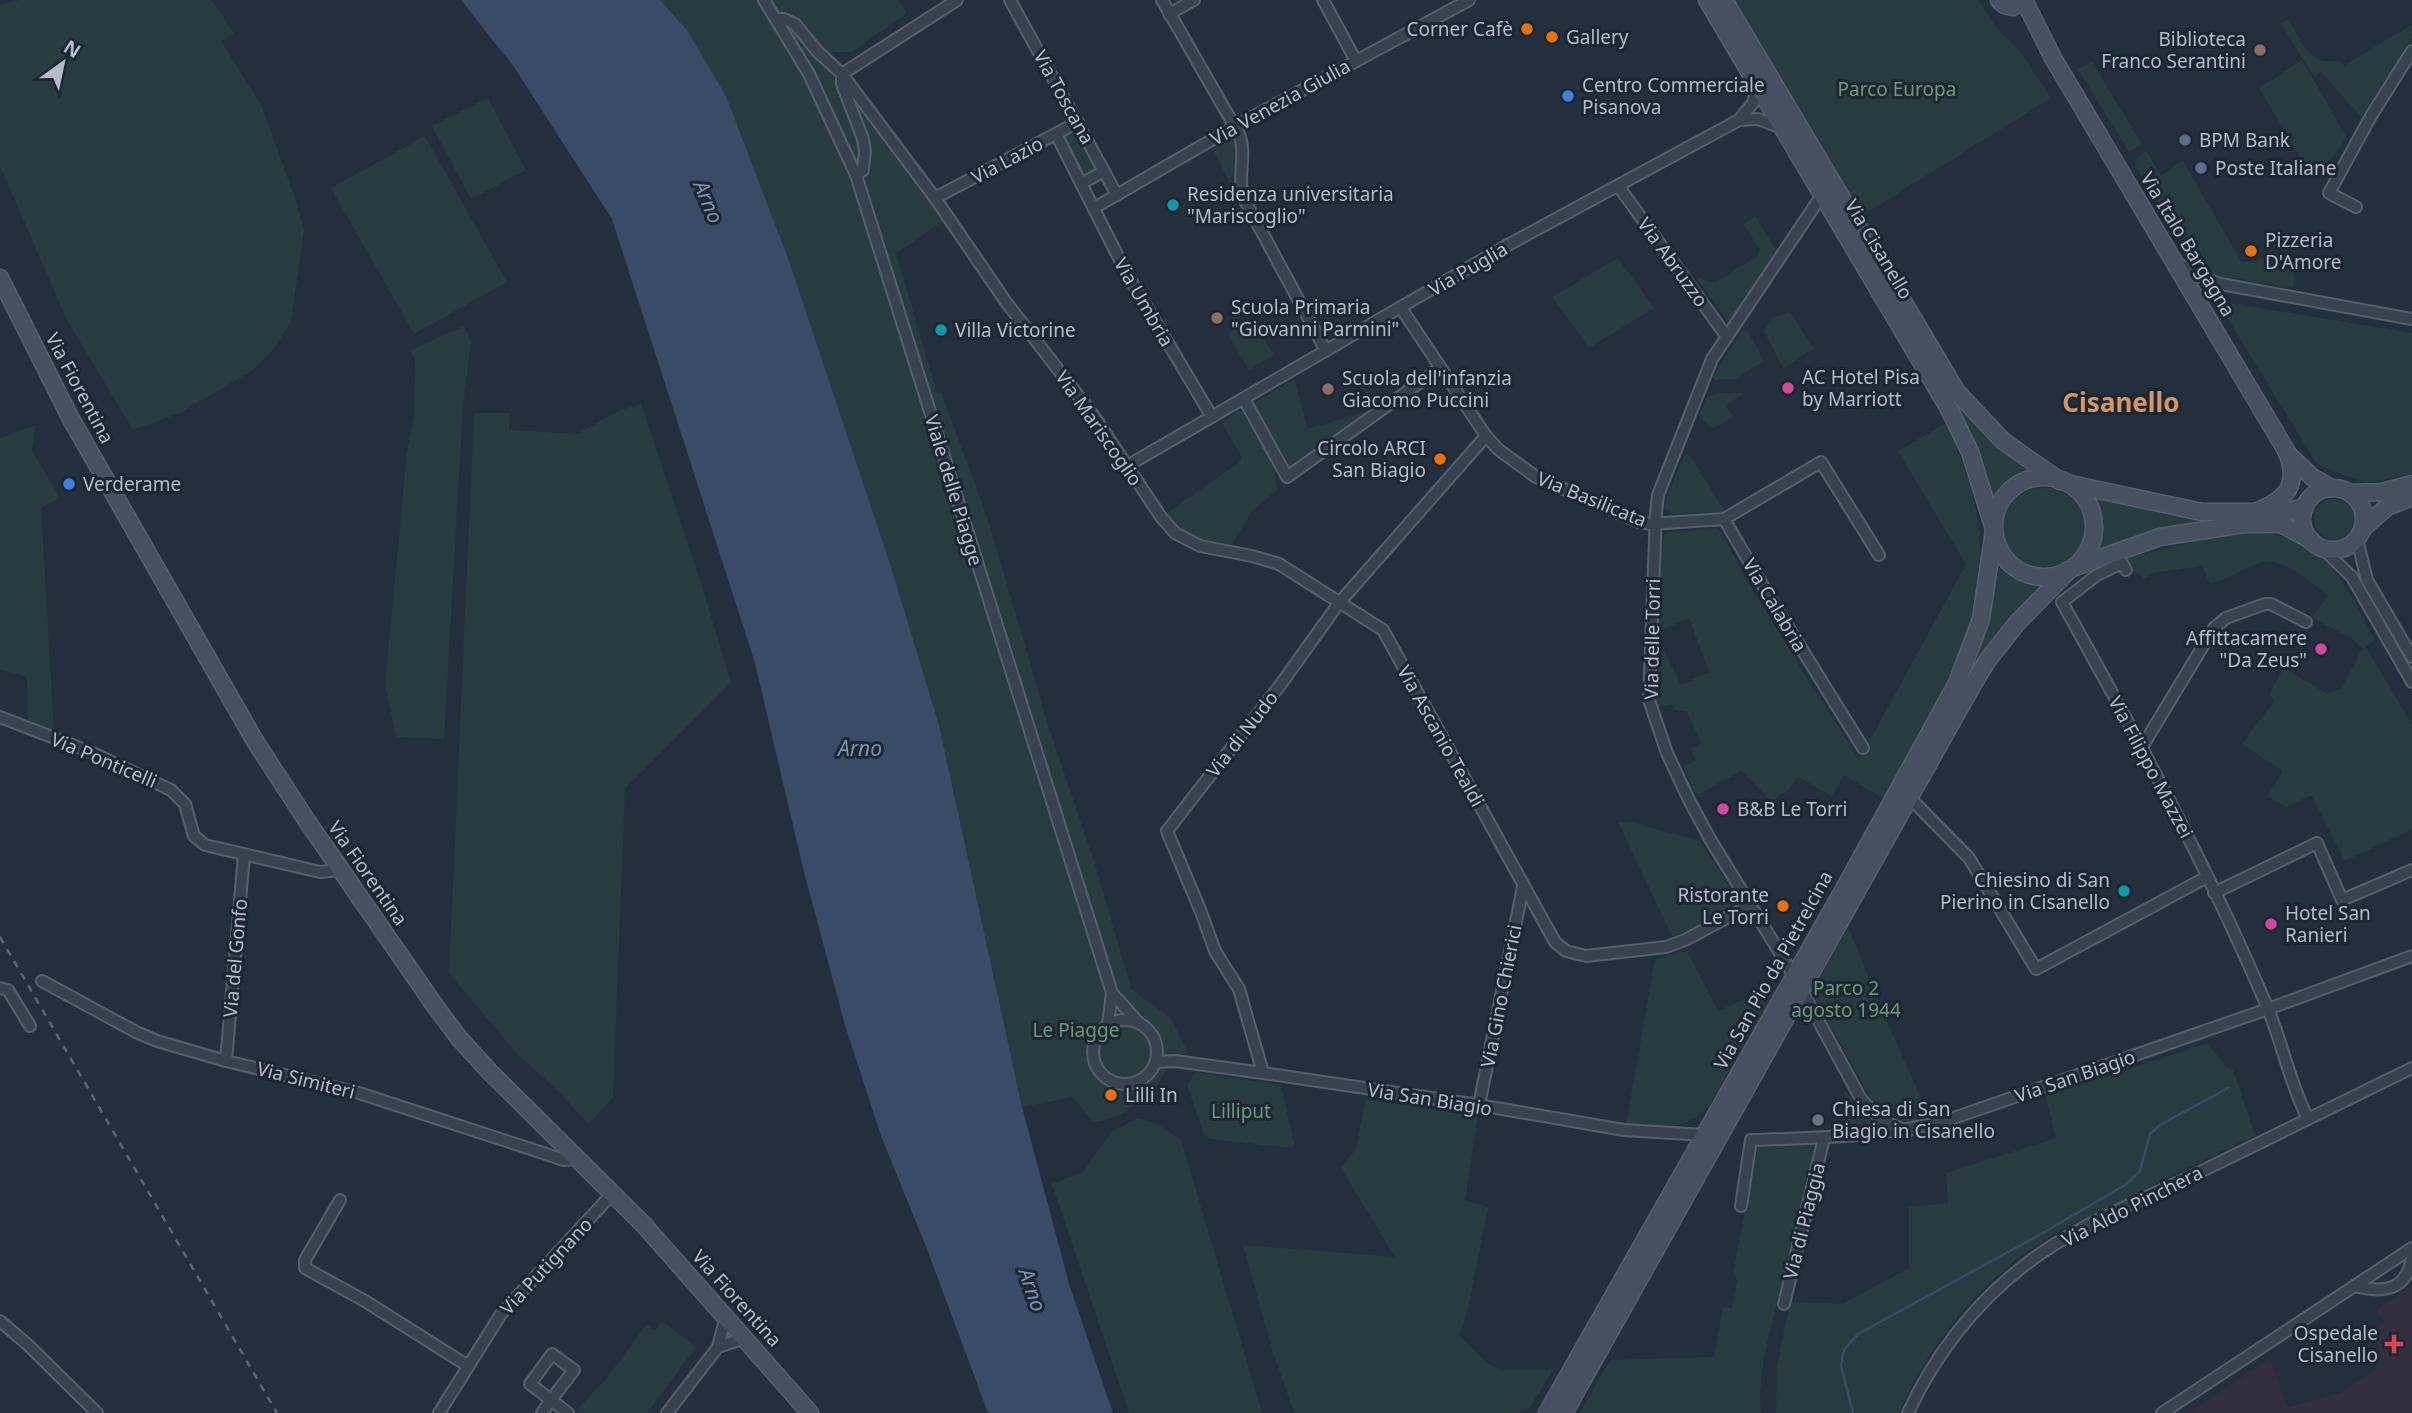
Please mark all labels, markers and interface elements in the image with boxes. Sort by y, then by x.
place label: Corner Cafè [1406,16,1513,42]
marker: Corner Cafè [1519,21,1535,37]
place label: Gallery [1566,24,1629,50]
place label: Biblioteca Franco Serantini [2101,26,2246,74]
north arrow [28,28,98,98]
marker: Gallery [1544,29,1560,45]
text: N [59,34,86,64]
marker: Biblioteca Franco Serantini [2252,42,2268,58]
street label: Via Toscana [1027,45,1101,149]
street label: Via Venezia Giulia [1205,53,1355,151]
place label: Centro Commerciale Pisanova [1582,72,1765,120]
park label: Parco Europa [1838,76,1956,102]
marker: Centro Commerciale Pisanova [1560,88,1576,104]
place label: BPM Bank [2199,127,2290,153]
street label: Via Lazio [967,130,1047,190]
marker: BPM Bank [2177,132,2193,148]
place label: Poste Italiane [2215,155,2337,181]
marker: Poste Italiane [2193,160,2209,176]
street label: Via Italo Bargagna [2135,167,2241,321]
water label: Arno [687,174,730,227]
place label: Residenza universitaria "Mariscoglio" [1187,181,1394,229]
street label: Via Cisanello [1839,194,1919,304]
marker: Residenza universitaria "Mariscoglio" [1165,197,1181,213]
street label: Via Abruzzo [1632,212,1714,312]
place label: Pizzeria D'Amore [2265,227,2341,275]
street label: Via Puglia [1424,236,1512,302]
marker: Pizzeria D'Amore [2243,243,2259,259]
street label: Via Umbria [1108,253,1180,351]
place label: Scuola Primaria "Giovanni Parmini" [1231,294,1399,342]
marker: Scuola Primaria "Giovanni Parmini" [1209,310,1225,326]
place label: Villa Victorine [955,317,1076,343]
marker: Villa Victorine [933,322,949,338]
street label: Via Fiorentina [40,328,120,448]
place label: AC Hotel Pisa by Marriott [1802,364,1920,412]
street label: Via Mariscoglio [1050,365,1148,491]
place label: Scuola dell'infanzia Giacomo Puccini [1342,365,1512,413]
marker: AC Hotel Pisa by Marriott [1780,380,1796,396]
marker: Scuola dell'infanzia Giacomo Puccini [1320,381,1336,397]
district label: Cisanello [2062,384,2180,420]
street label: Viale delle Piagge [919,411,989,569]
place label: Circolo ARCI San Biagio [1317,435,1426,483]
marker: Circolo ARCI San Biagio [1432,451,1448,467]
street label: Via Basilicata [1533,465,1651,533]
place label: Verderame [83,471,181,497]
marker: Verderame [61,476,77,492]
street label: Via Calabria [1737,553,1813,657]
street label: Via delle Torri [1638,578,1666,700]
place label: Affittacamere "Da Zeus" [2186,625,2307,673]
marker: Affittacamere "Da Zeus" [2313,641,2329,657]
street label: Via Ascanio Tealdi [1391,661,1491,811]
street label: Via di Nudo [1200,685,1284,783]
street label: Via Filippo Mazzei [2103,691,2199,843]
street label: Via Ponticelli [47,726,161,794]
water label: Arno [836,734,882,762]
place label: B&B Le Torri [1737,796,1848,822]
marker: B&B Le Torri [1715,801,1731,817]
street label: Via Fiorentina [322,815,414,931]
street label: Via San Pio da Pietrelcina [1708,866,1838,1074]
place label: Chiesino di San Pierino in Cisanello [1940,867,2110,915]
place label: Ristorante Le Torri [1677,882,1769,930]
marker: Chiesino di San Pierino in Cisanello [2116,883,2132,899]
street label: Via del Gonfo [217,897,253,1019]
marker: Ristorante Le Torri [1775,898,1791,914]
place label: Hotel San Ranieri [2285,900,2371,948]
marker: Hotel San Ranieri [2263,916,2279,932]
street label: Via Gino Chierici [1474,922,1528,1070]
park label: Parco 2 agosto 1944 [1791,975,1901,1023]
park label: Le Piagge [1033,1017,1119,1043]
street label: Via San Biagio [2011,1043,2139,1109]
street label: Via Simiteri [254,1055,358,1105]
street label: Via San Biagio [1366,1076,1494,1122]
place label: Lilli In [1125,1082,1178,1108]
marker: Lilli In [1103,1087,1119,1103]
place label: Chiesa di San Biagio in Cisanello [1832,1096,1995,1144]
park label: Lilliput [1211,1098,1271,1124]
marker: Chiesa di San Biagio in Cisanello [1810,1112,1826,1128]
street label: Via Aldo Pinchera [2057,1159,2207,1253]
street label: Via di Piaggia [1777,1160,1831,1282]
street label: Via Putignano [494,1212,598,1320]
street label: Via Fiorentina [686,1244,788,1352]
water label: Arno [1012,1262,1053,1315]
place label: Ospedale Cisanello [2294,1320,2378,1368]
marker: Ospedale Cisanello [2384,1334,2404,1354]

